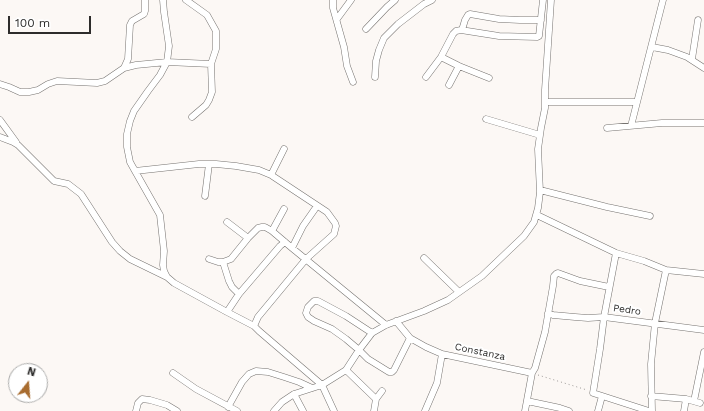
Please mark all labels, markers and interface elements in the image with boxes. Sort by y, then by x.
scale bar [10,8,93,34]
text: 100 m [15,16,50,30]
street label: Pedro [612,302,642,318]
street label: Constanza [454,341,506,363]
north arrow [8,363,48,403]
text: N [26,365,37,379]

